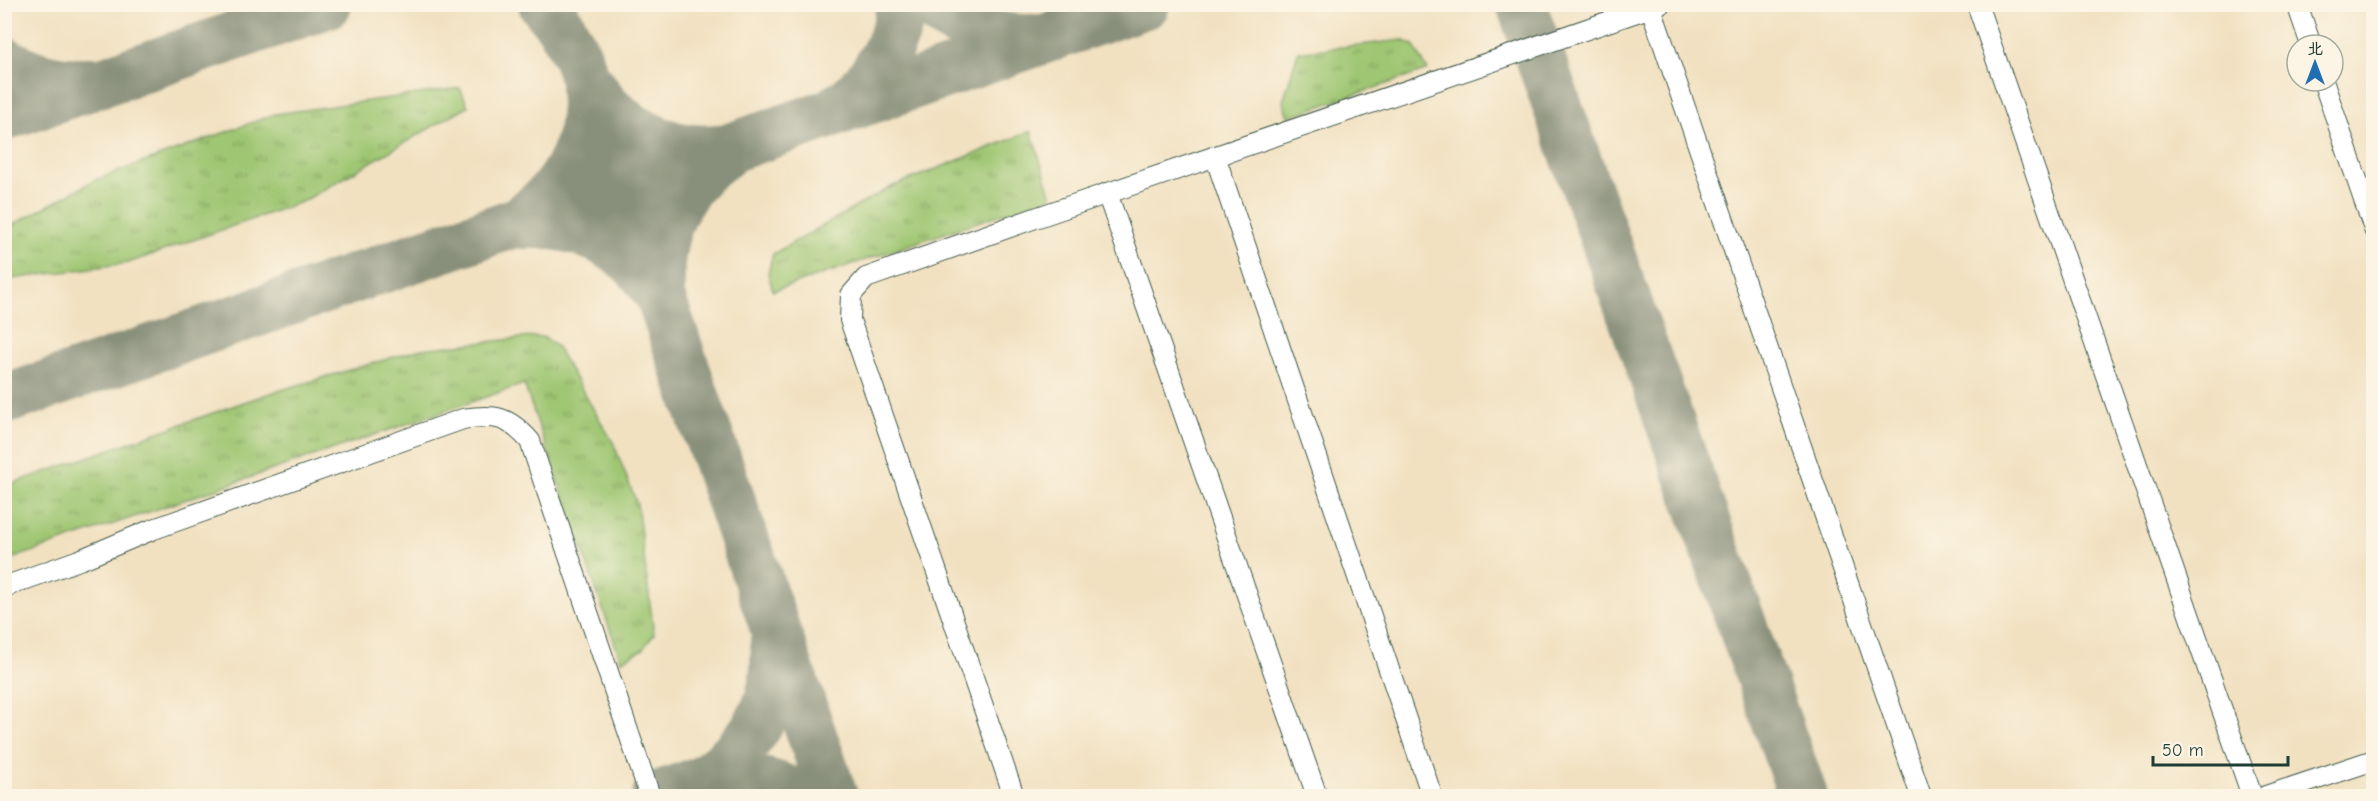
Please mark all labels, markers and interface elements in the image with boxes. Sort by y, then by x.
north arrow [2285,33,2345,93]
text: 北 [2307,40,2323,58]
scale bar [2153,729,2288,767]
text: 50 m [2162,740,2204,761]

